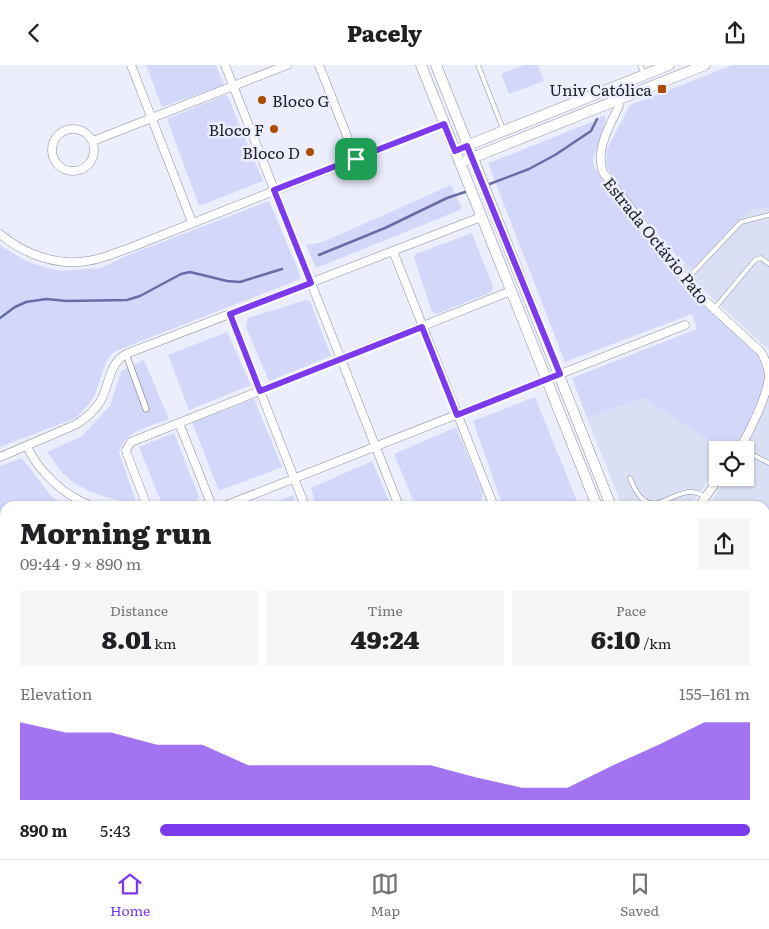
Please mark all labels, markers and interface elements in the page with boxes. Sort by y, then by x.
text: Pacely [347,16,422,49]
icon: back [20,19,48,47]
icon: share [721,19,749,47]
place label: Univ Católica [549,77,652,101]
marker: Univ Católica [656,83,668,95]
place label: Bloco G [272,88,330,112]
marker: Bloco G [256,94,268,106]
place label: Bloco F [209,117,264,141]
marker: Bloco F [268,123,280,135]
pin [335,138,377,180]
place label: Bloco D [242,140,300,164]
icon: arrive [342,145,370,173]
marker: Bloco D [304,146,316,158]
street label: Estrada Octávio Pato [598,172,716,308]
map controls [709,441,754,486]
button: locate [709,441,754,486]
text: Morning run [20,511,211,553]
button: share [698,518,750,570]
text: 09:44 · 9 × 890 m [20,551,141,575]
text: Distance [110,600,168,620]
text: Time [367,600,403,620]
text: Pace [616,600,646,620]
text: 8.01 [102,620,152,657]
text: 49:24 [351,620,419,657]
text: 6:10 [591,620,641,657]
text: km [152,633,176,653]
text: /km [641,633,671,653]
text: Elevation [20,681,92,705]
text: 155–161 m [679,681,750,705]
text: 890 m [20,818,68,842]
text: 5:43 [100,818,131,842]
tab: Home [110,870,150,920]
tab: Map [370,870,400,920]
tab: Saved [620,870,659,920]

